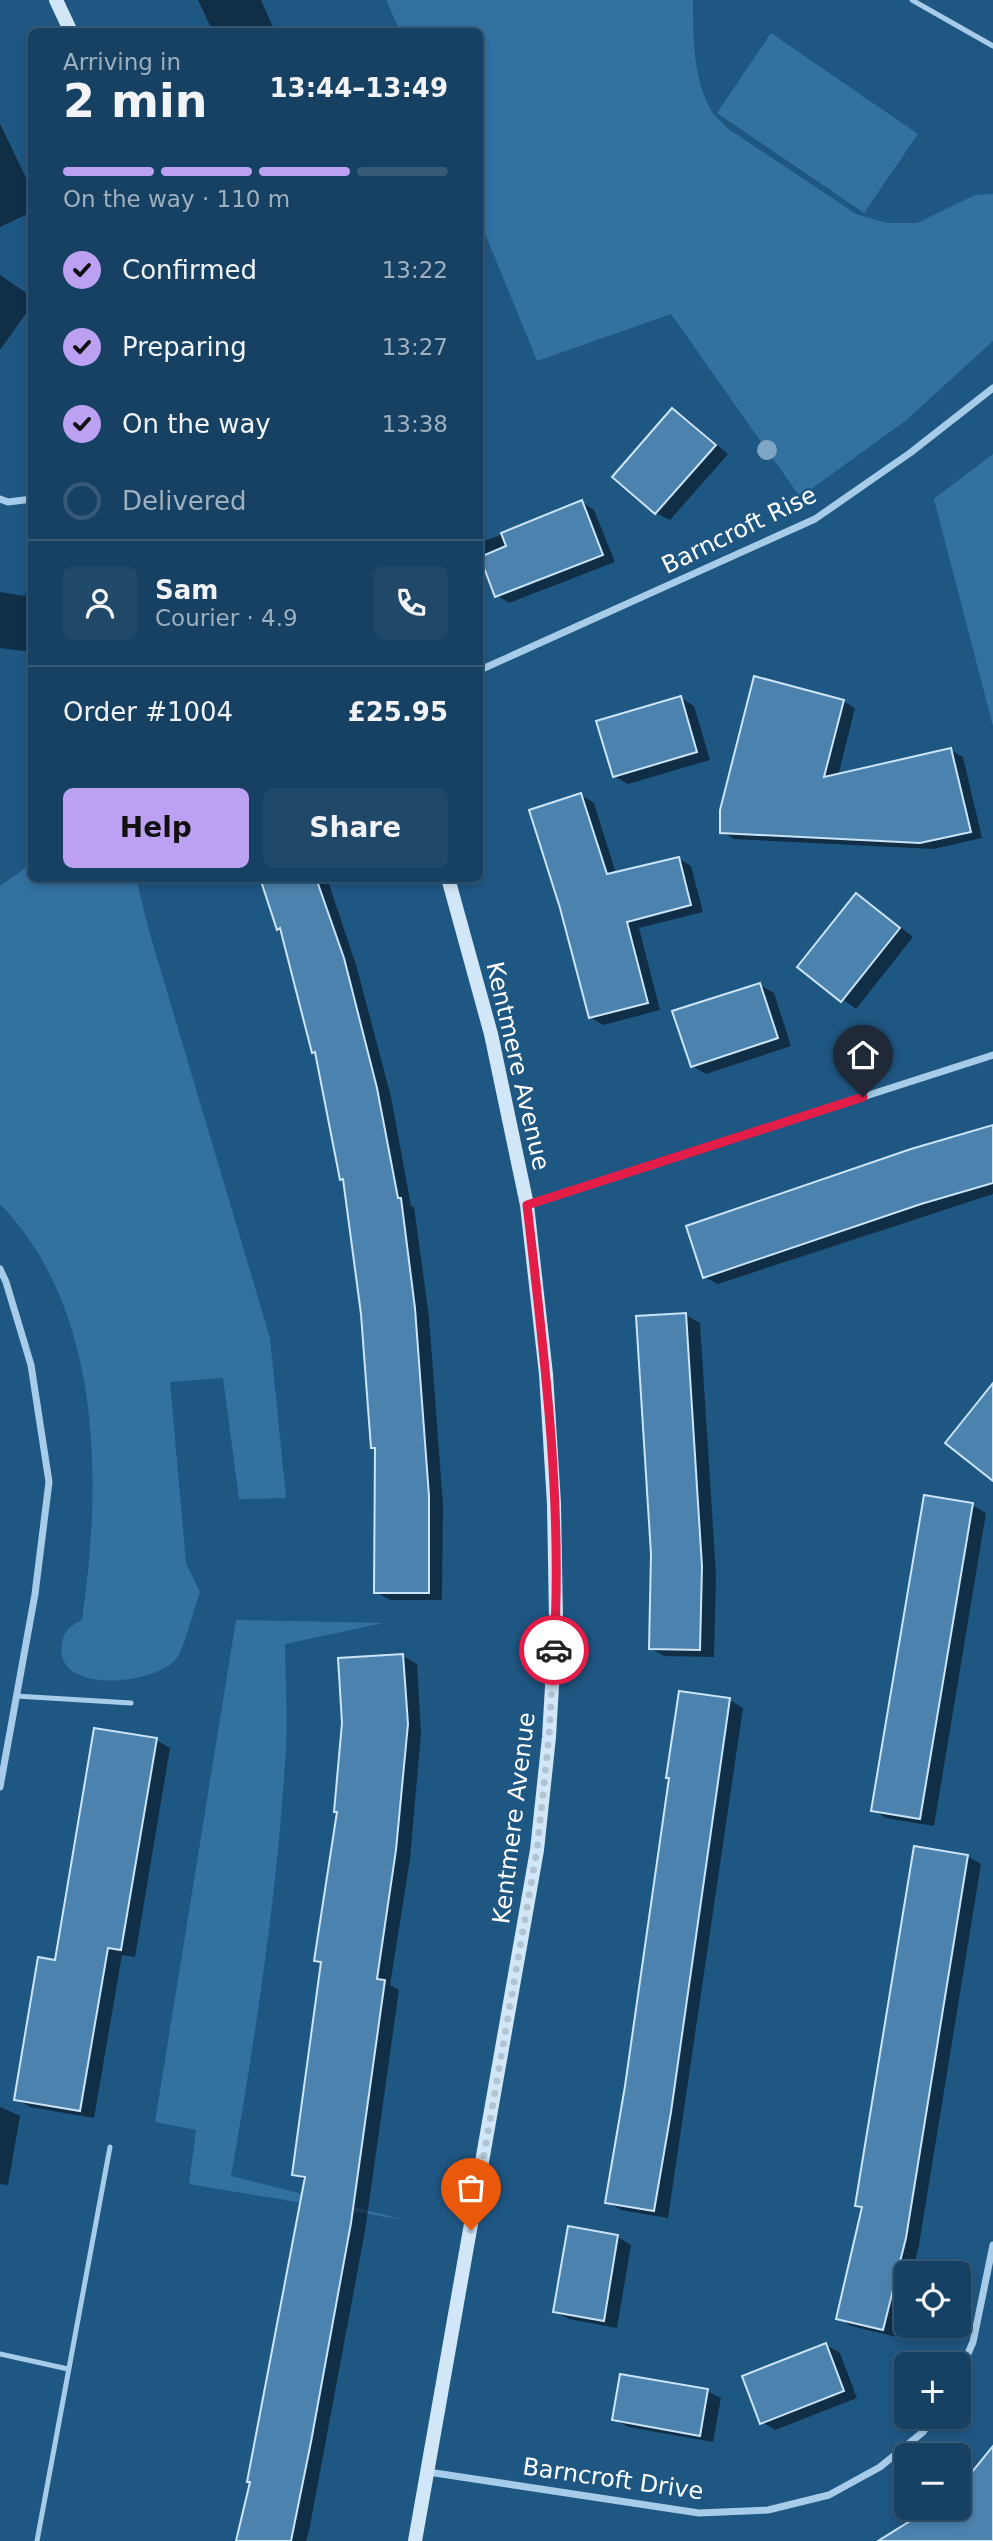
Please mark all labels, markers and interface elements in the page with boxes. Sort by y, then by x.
text: Arriving in [63,49,181,75]
text: 13:44–13:49 [269,73,448,103]
text: 2 min [63,74,207,128]
text: On the way · 110 m [63,186,290,212]
icon: check [63,251,101,289]
text: Confirmed [122,255,257,285]
text: 13:22 [382,257,448,283]
icon: check [63,328,101,366]
text: Preparing [122,332,247,362]
text: 13:27 [382,334,448,360]
icon: check [63,405,101,443]
text: On the way [122,409,271,439]
text: 13:38 [382,411,448,437]
street label: Barncroft Rise [657,480,821,580]
text: Delivered [122,486,246,516]
button: person [63,566,137,640]
button: phone [374,566,448,640]
text: Sam [155,575,218,605]
text: Courier · 4.9 [155,605,298,631]
text: Order #1004 [63,697,233,727]
text: £25.95 [348,697,448,727]
button: Help [63,788,249,868]
button: Share [263,788,448,868]
street label: Kentmere Avenue [480,959,556,1173]
pin [833,1025,893,1097]
icon: home [844,1036,882,1074]
courier [519,1615,589,1685]
icon: car [535,1631,573,1669]
street label: Kentmere Avenue [487,1711,541,1925]
pin [441,2158,501,2230]
icon: bag [452,2169,490,2207]
map controls [894,2261,971,2520]
button: locate [894,2261,971,2338]
button: + [894,2352,971,2429]
button: − [894,2443,971,2520]
street label: Barncroft Drive [521,2452,705,2506]

